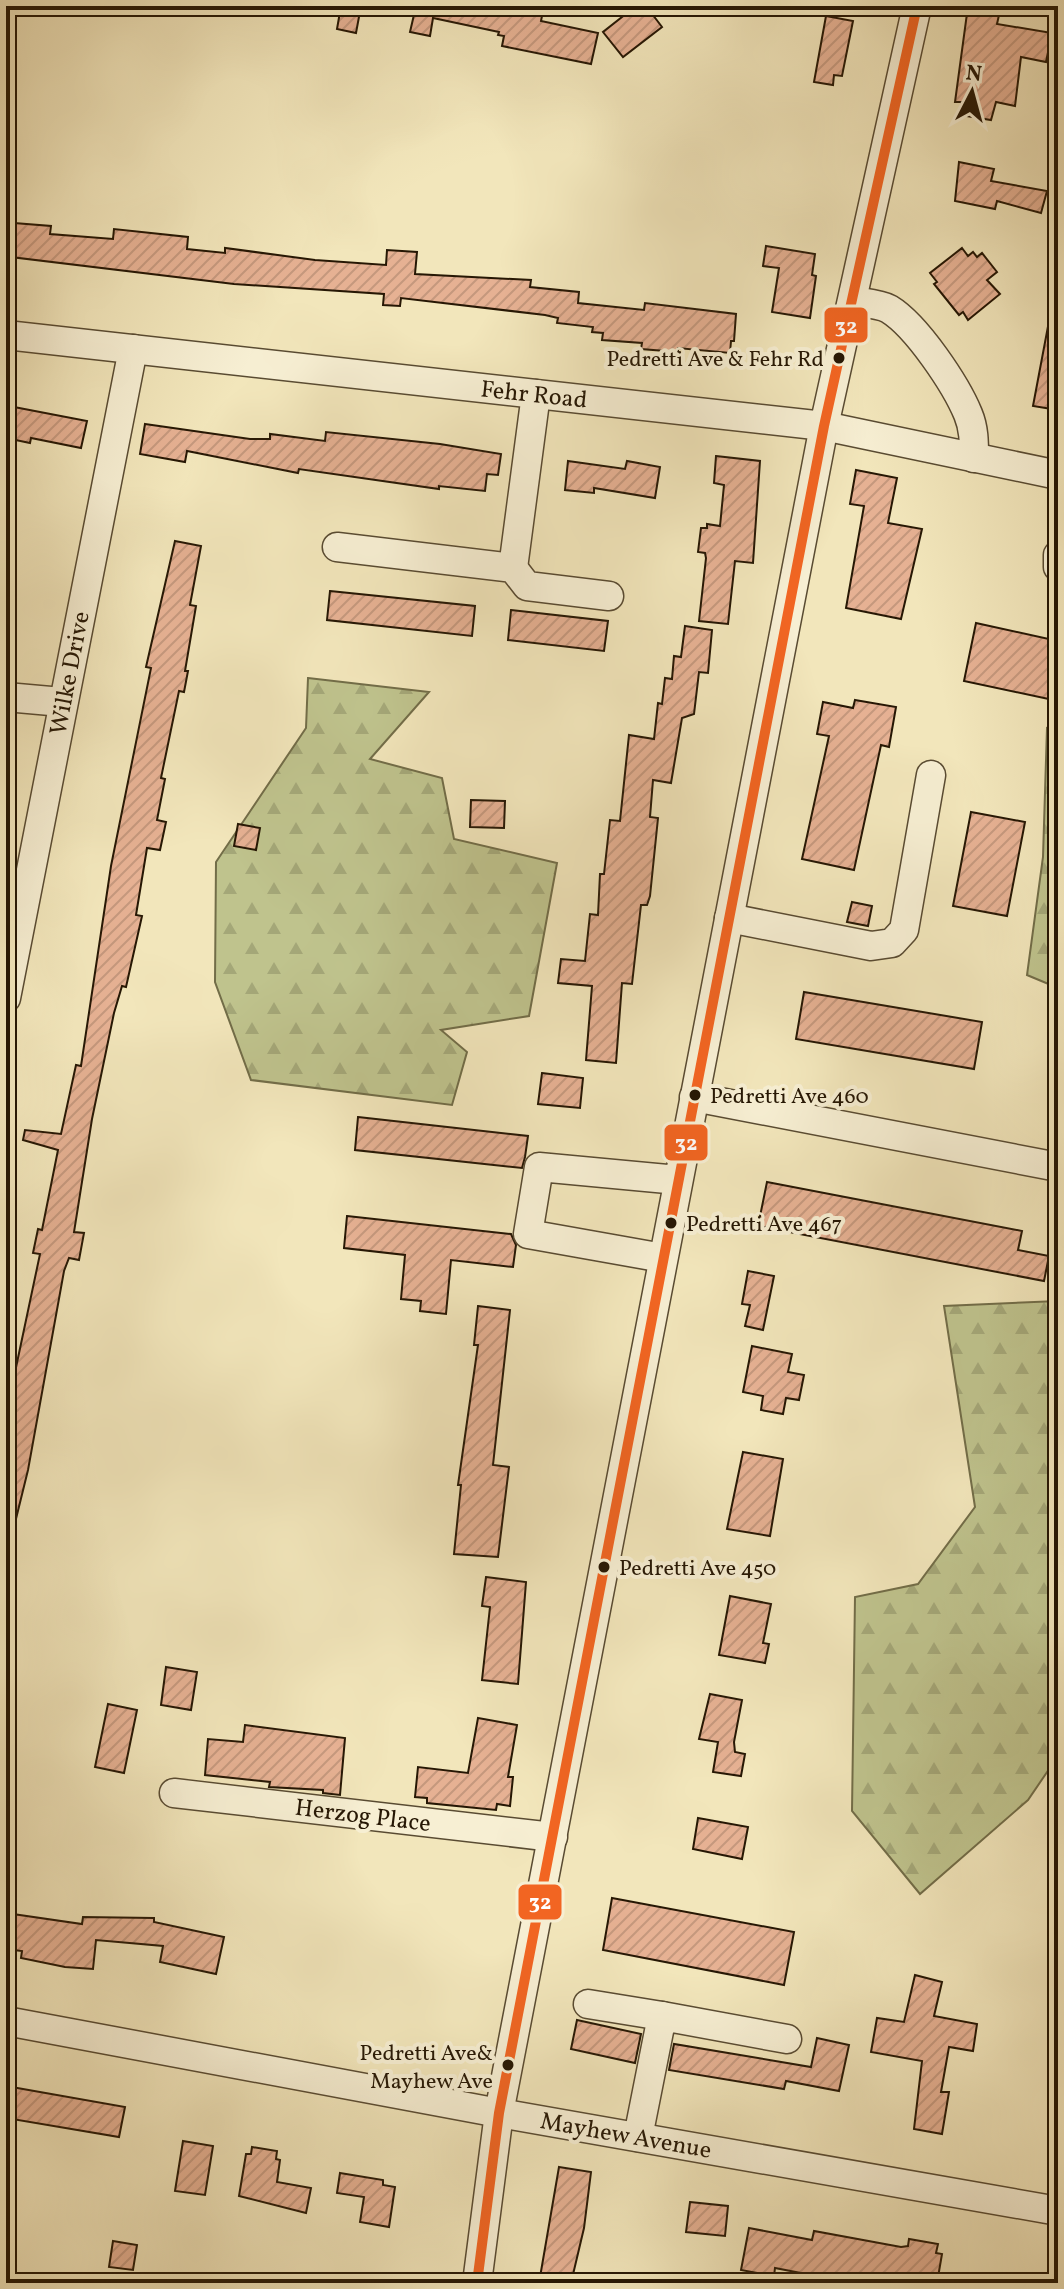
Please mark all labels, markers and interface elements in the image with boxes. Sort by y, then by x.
north arrow [932,52,1012,132]
text: N [964,58,983,91]
line badge: 32 [823,306,869,344]
text: 32 [835,312,857,343]
place label: Pedretti Ave & Fehr Rd [606,345,824,376]
marker: Pedretti Ave & Fehr Rd [831,350,847,366]
street label: Fehr Road [479,373,589,418]
street label: Wilke Drive [42,609,100,738]
place label: Pedretti Ave 460 [710,1082,869,1113]
marker: Pedretti Ave 460 [687,1087,703,1103]
line badge: 32 [663,1123,709,1162]
text: 32 [675,1129,697,1160]
place label: Pedretti Ave 467 [686,1210,842,1241]
marker: Pedretti Ave 467 [663,1215,679,1231]
place label: Pedretti Ave 450 [619,1554,776,1585]
marker: Pedretti Ave 450 [596,1559,612,1575]
street label: Herzog Place [293,1792,433,1842]
line badge: 32 [517,1883,563,1921]
text: 32 [529,1888,551,1919]
place label: Pedretti Ave& Mayhew Ave [360,2039,493,2098]
marker: Pedretti Ave& Mayhew Ave [500,2057,516,2073]
street label: Mayhew Avenue [537,2105,714,2169]

